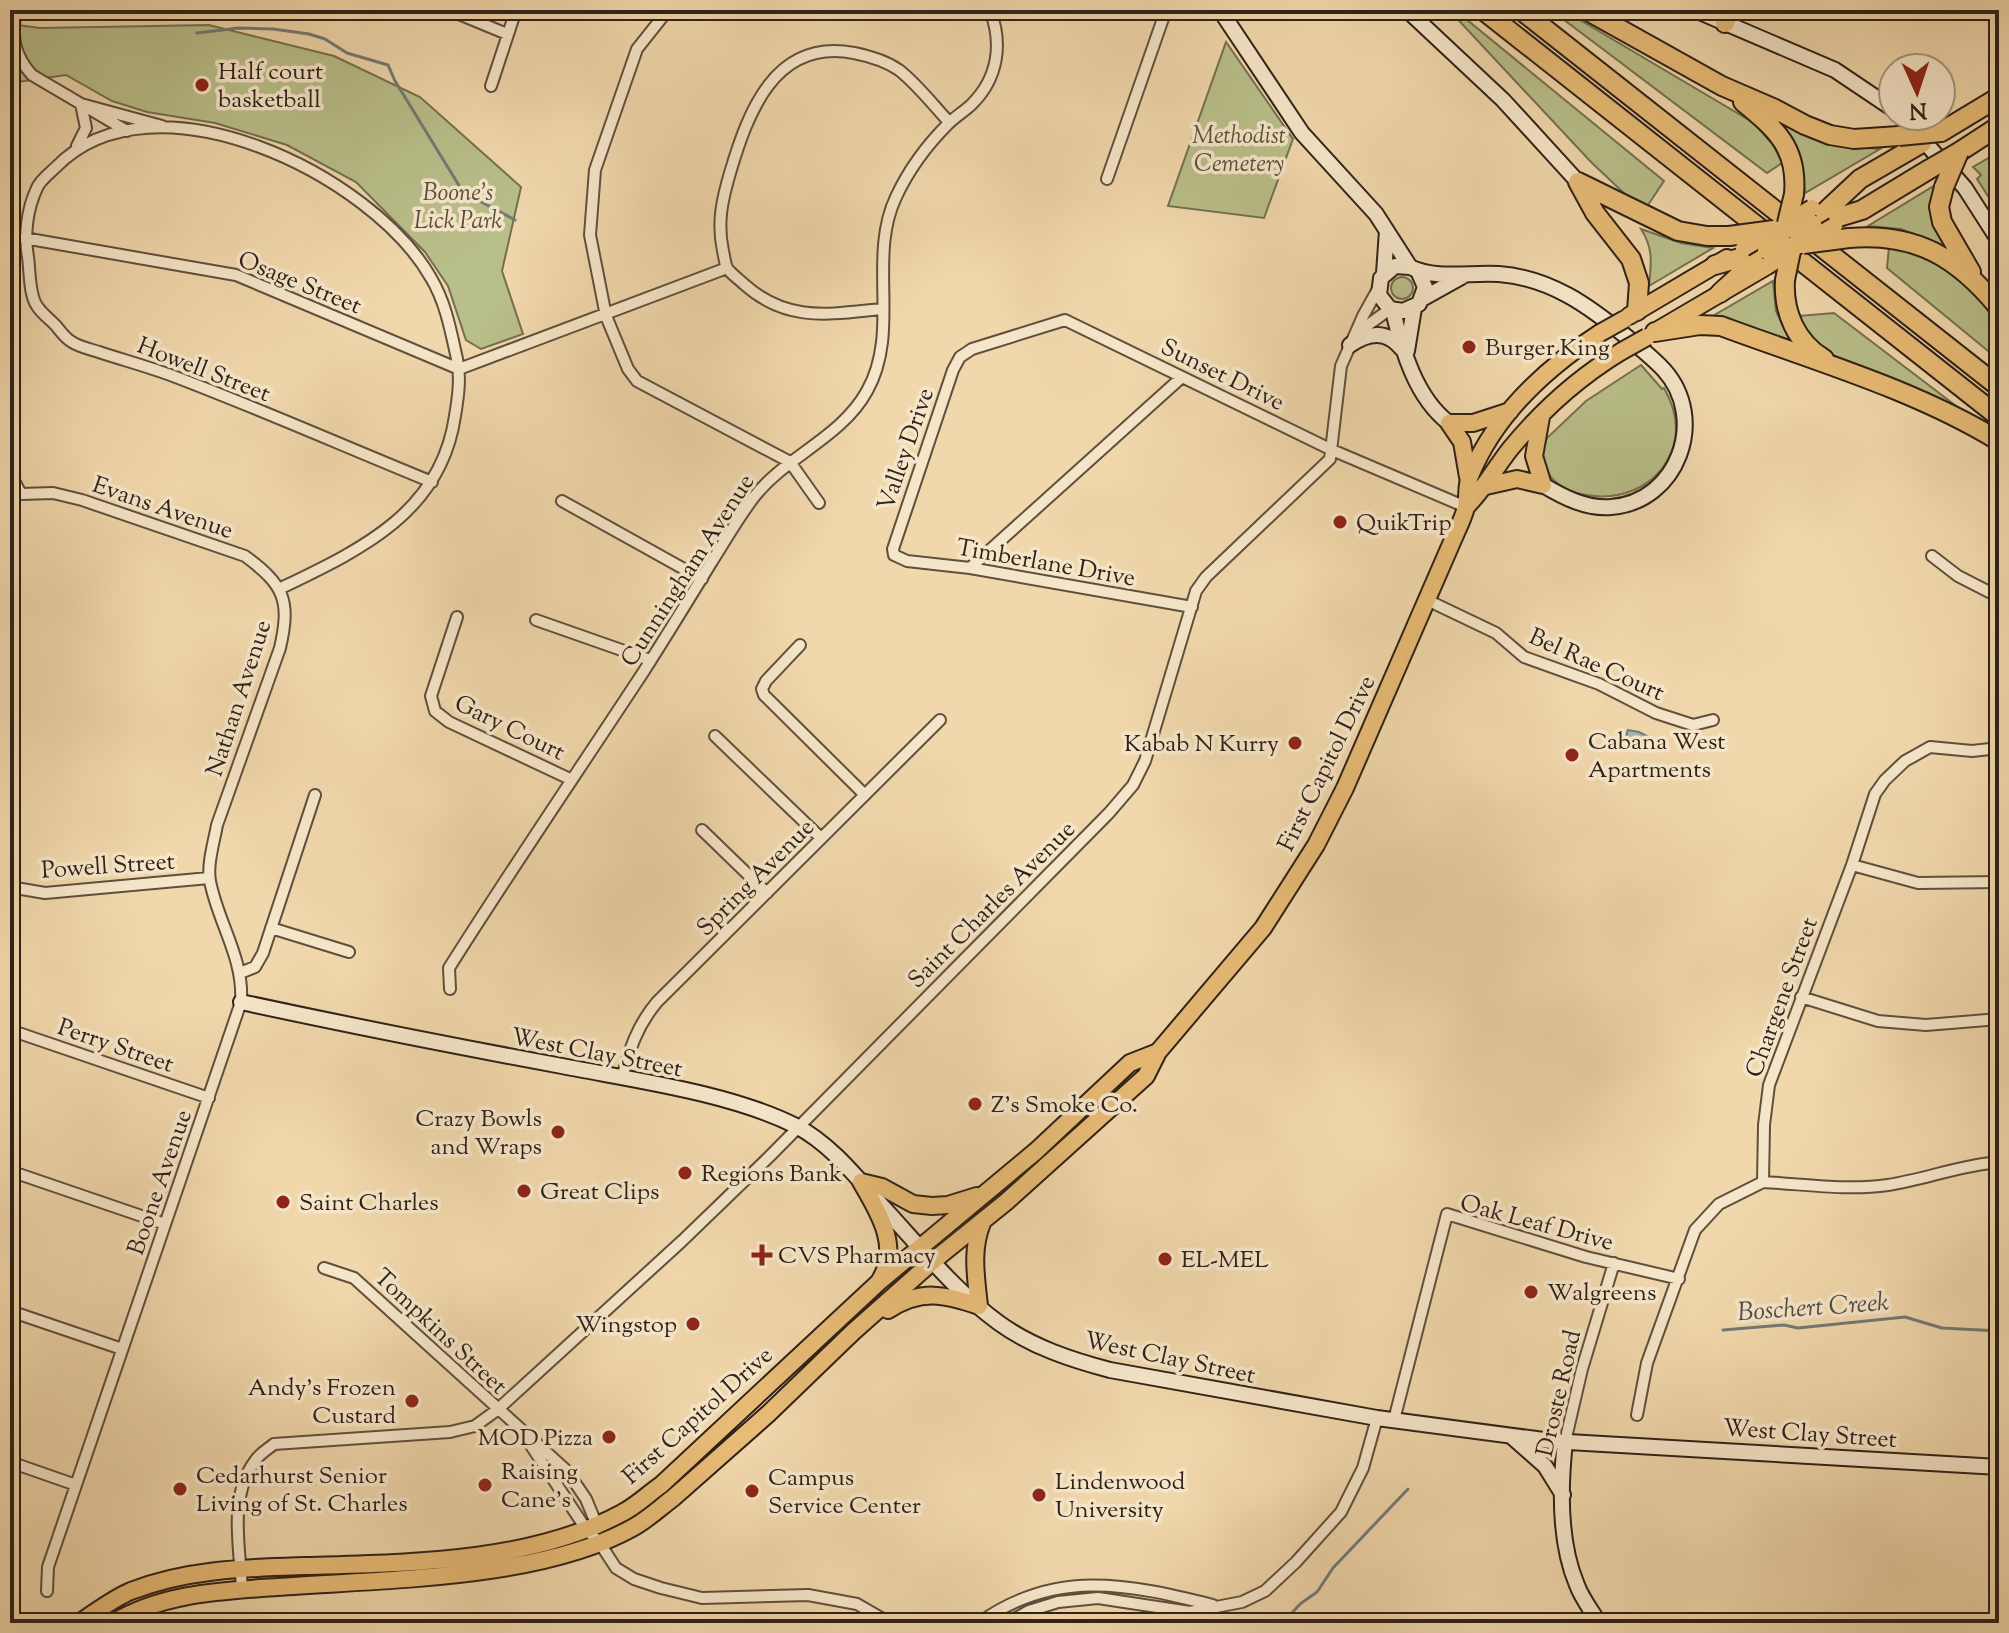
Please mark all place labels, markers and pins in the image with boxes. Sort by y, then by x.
place label: Half court basketball [218,56,323,118]
marker: Half court basketball [193,76,211,94]
place label: Burger King [1485,332,1610,366]
marker: Burger King [1460,338,1478,356]
place label: QuikTrip [1356,507,1452,541]
marker: QuikTrip [1331,513,1349,531]
place label: Cabana West Apartments [1588,726,1726,788]
place label: Kabab N Kurry [1124,728,1279,762]
marker: Kabab N Kurry [1286,734,1304,752]
marker: Cabana West Apartments [1563,746,1581,764]
place label: Z’s Smoke Co. [991,1089,1138,1123]
marker: Z’s Smoke Co. [966,1095,984,1113]
place label: Crazy Bowls and Wraps [415,1103,542,1165]
marker: Crazy Bowls and Wraps [549,1123,567,1141]
place label: Regions Bank [701,1158,842,1192]
marker: Regions Bank [676,1164,694,1182]
place label: Great Clips [540,1176,659,1210]
marker: Great Clips [515,1182,533,1200]
place label: Saint Charles [299,1187,439,1221]
marker: Saint Charles [274,1193,292,1211]
place label: CVS Pharmacy [778,1240,936,1274]
place label: EL-MEL [1181,1244,1269,1278]
marker: CVS Pharmacy [753,1246,771,1264]
marker: EL-MEL [1156,1250,1174,1268]
place label: Walgreens [1547,1277,1656,1311]
marker: Walgreens [1522,1283,1540,1301]
place label: Wingstop [575,1309,677,1343]
marker: Wingstop [684,1315,702,1333]
place label: Andy's Frozen Custard [248,1372,396,1434]
marker: Andy's Frozen Custard [403,1392,421,1410]
place label: MOD Pizza [477,1422,593,1456]
marker: MOD Pizza [600,1428,618,1446]
place label: Raising Cane's [501,1456,578,1518]
place label: Cedarhurst Senior Living of St. Charles [196,1460,408,1522]
place label: Campus Service Center [768,1462,921,1524]
place label: Lindenwood University [1055,1466,1186,1528]
marker: Raising Cane's [476,1476,494,1494]
marker: Cedarhurst Senior Living of St. Charles [171,1480,189,1498]
marker: Campus Service Center [743,1482,761,1500]
marker: Lindenwood University [1030,1486,1048,1504]

